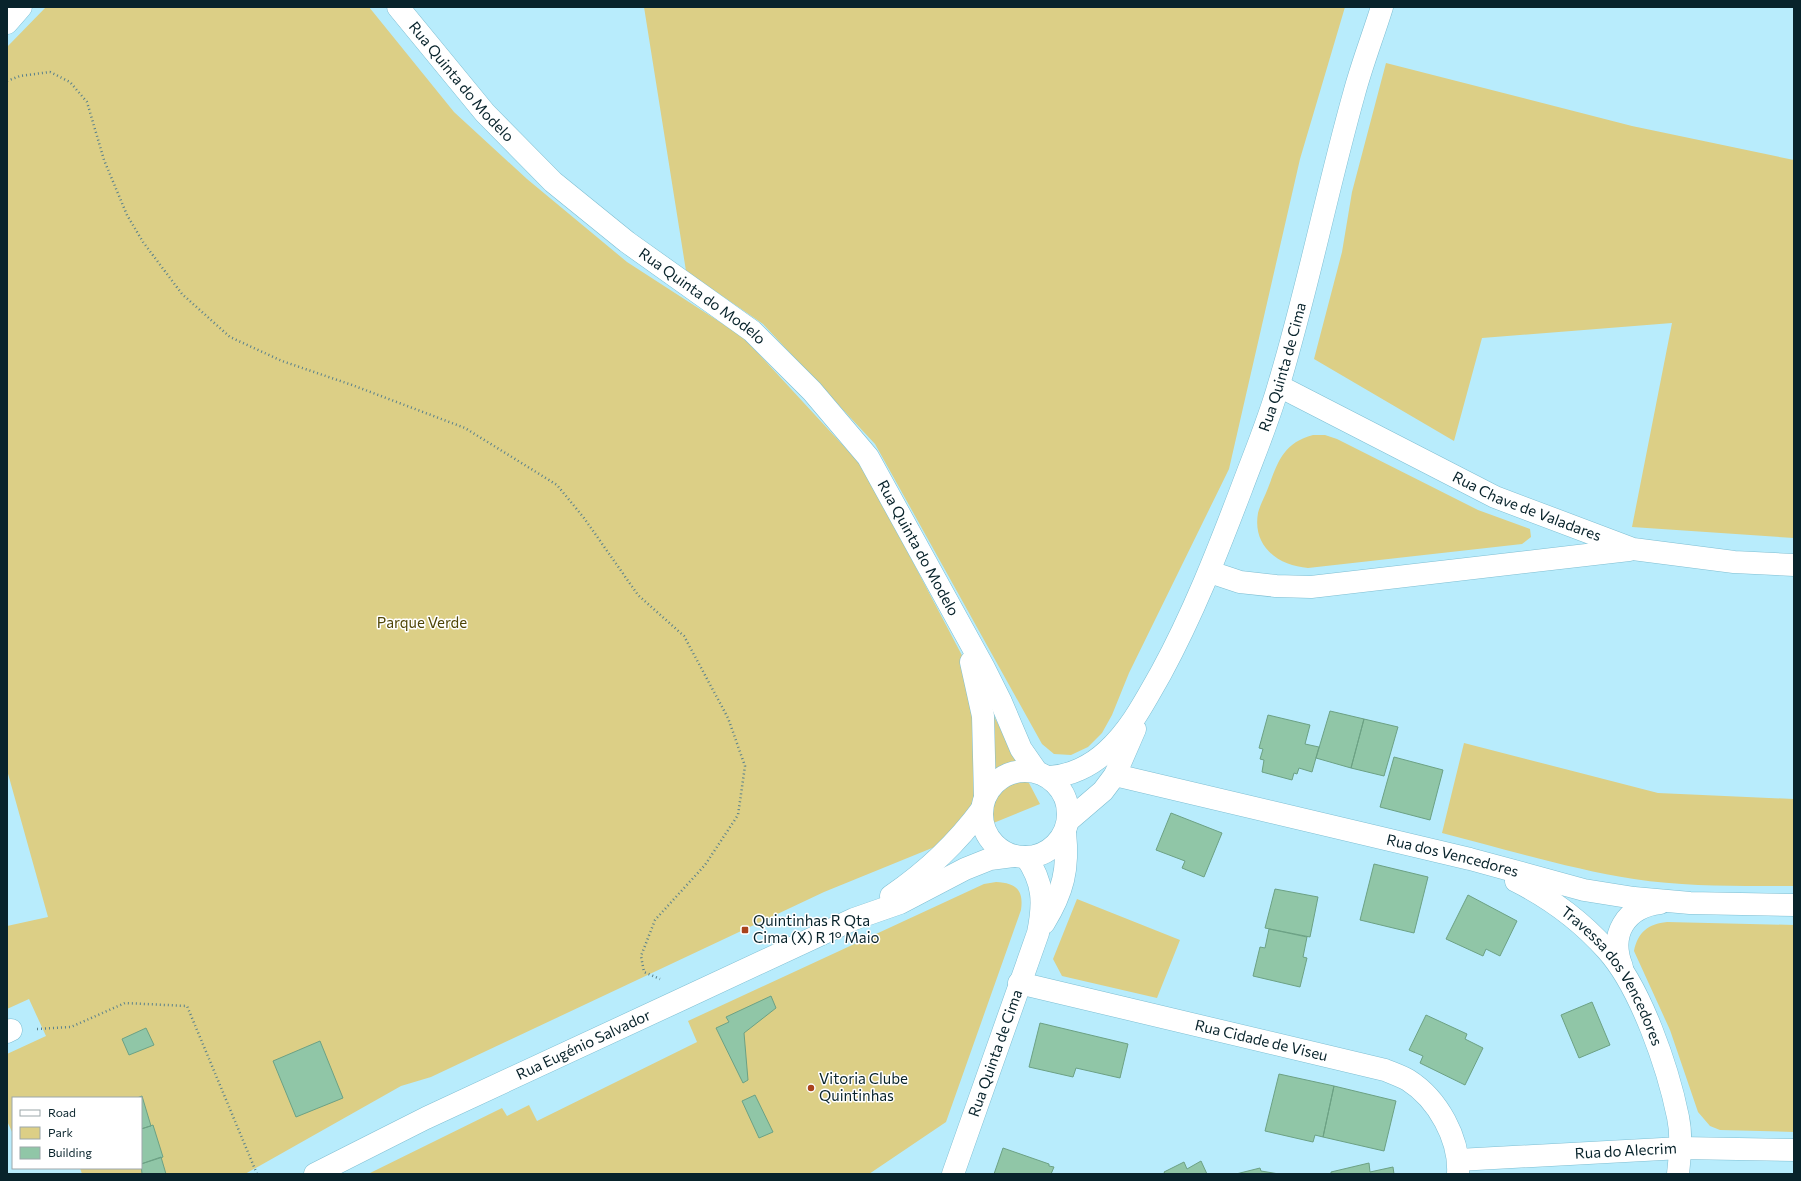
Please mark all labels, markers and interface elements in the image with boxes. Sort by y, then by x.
street label: Rua Quinta do Modelo [406,18,518,145]
street label: Rua Quinta do Modelo [636,243,770,348]
street label: Rua Quinta de Cima [1254,300,1309,434]
street label: Rua Chave de Valadares [1450,467,1604,544]
street label: Rua Quinta do Modelo [874,476,964,619]
park label: Parque Verde [377,613,467,631]
street label: Rua dos Vencedores [1385,830,1521,880]
street label: Travessa dos Vencedores [1558,902,1667,1048]
place label: Quintinhas R Qta Cima (X) R 1º Maio [753,911,879,946]
marker: Quintinhas R Qta Cima (X) R 1º Maio [740,925,750,935]
street label: Rua Quinta de Cima [964,987,1025,1119]
street label: Rua Eugénio Salvador [513,1005,653,1083]
street label: Rua Cidade de Viseu [1193,1015,1330,1064]
place label: Vitoria Clube Quintinhas [819,1069,908,1104]
marker: Vitoria Clube Quintinhas [806,1083,816,1093]
legend [12,1097,142,1169]
text: Road [48,1105,76,1119]
text: Park [48,1125,74,1139]
street label: Rua do Alecrim [1574,1138,1677,1162]
text: Building [48,1145,92,1159]

